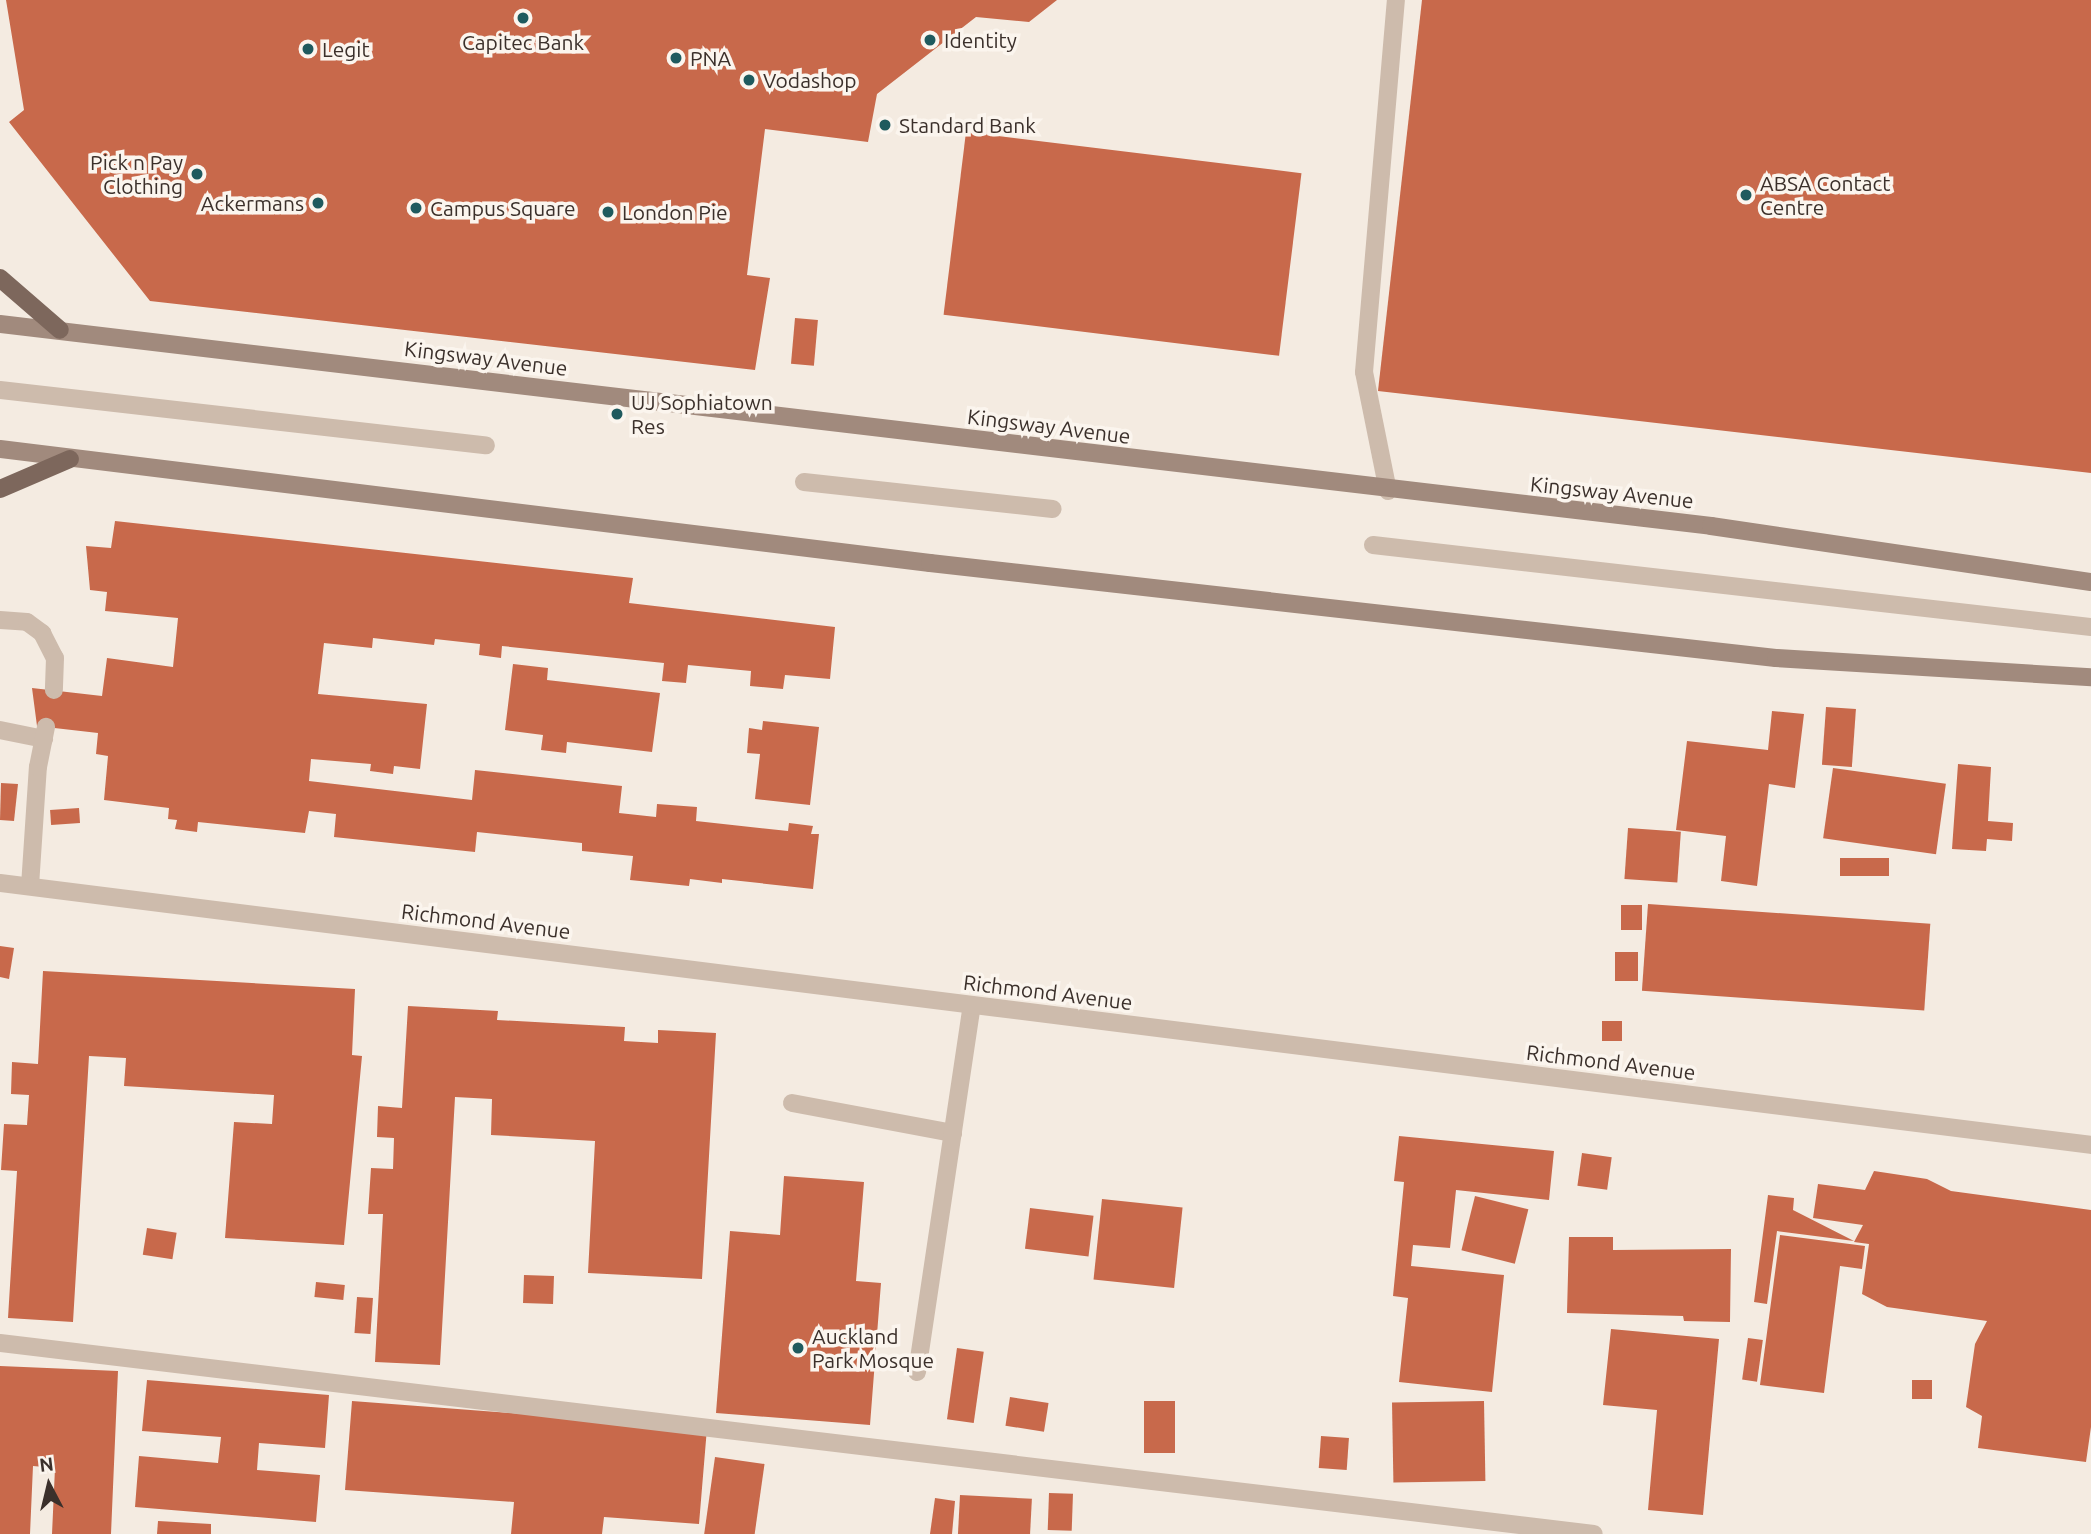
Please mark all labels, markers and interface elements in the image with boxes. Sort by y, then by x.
marker: Capitec Bank [515,10,531,26]
place label: Identity [944,27,1017,53]
place label: Capitec Bank [462,29,584,55]
marker: Identity [922,32,938,48]
place label: Legit [322,36,370,62]
marker: Legit [300,41,316,57]
place label: PNA [690,45,731,71]
marker: PNA [668,50,684,66]
place label: Vodashop [763,67,857,93]
marker: Vodashop [741,72,757,88]
place label: Standard Bank [899,112,1036,138]
marker: Standard Bank [877,117,893,133]
place label: Pick n Pay Clothing [90,149,183,199]
marker: Pick n Pay Clothing [189,166,205,182]
place label: ABSA Contact Centre [1760,170,1891,220]
marker: ABSA Contact Centre [1738,187,1754,203]
place label: Ackermans [201,190,304,216]
marker: Ackermans [310,195,326,211]
place label: Campus Square [430,195,576,221]
place label: London Pie [622,199,728,225]
marker: Campus Square [408,200,424,216]
marker: London Pie [600,204,616,220]
street label: Kingsway Avenue [403,335,569,381]
place label: UJ Sophiatown Res [631,389,773,439]
street label: Kingsway Avenue [966,403,1132,449]
marker: UJ Sophiatown Res [609,406,625,422]
street label: Kingsway Avenue [1529,471,1695,513]
street label: Richmond Avenue [400,898,572,944]
street label: Richmond Avenue [962,969,1134,1015]
street label: Richmond Avenue [1525,1039,1697,1085]
place label: Auckland Park Mosque [812,1323,934,1373]
marker: Auckland Park Mosque [790,1340,806,1356]
north arrow [14,1450,84,1520]
text: N [38,1452,55,1476]

